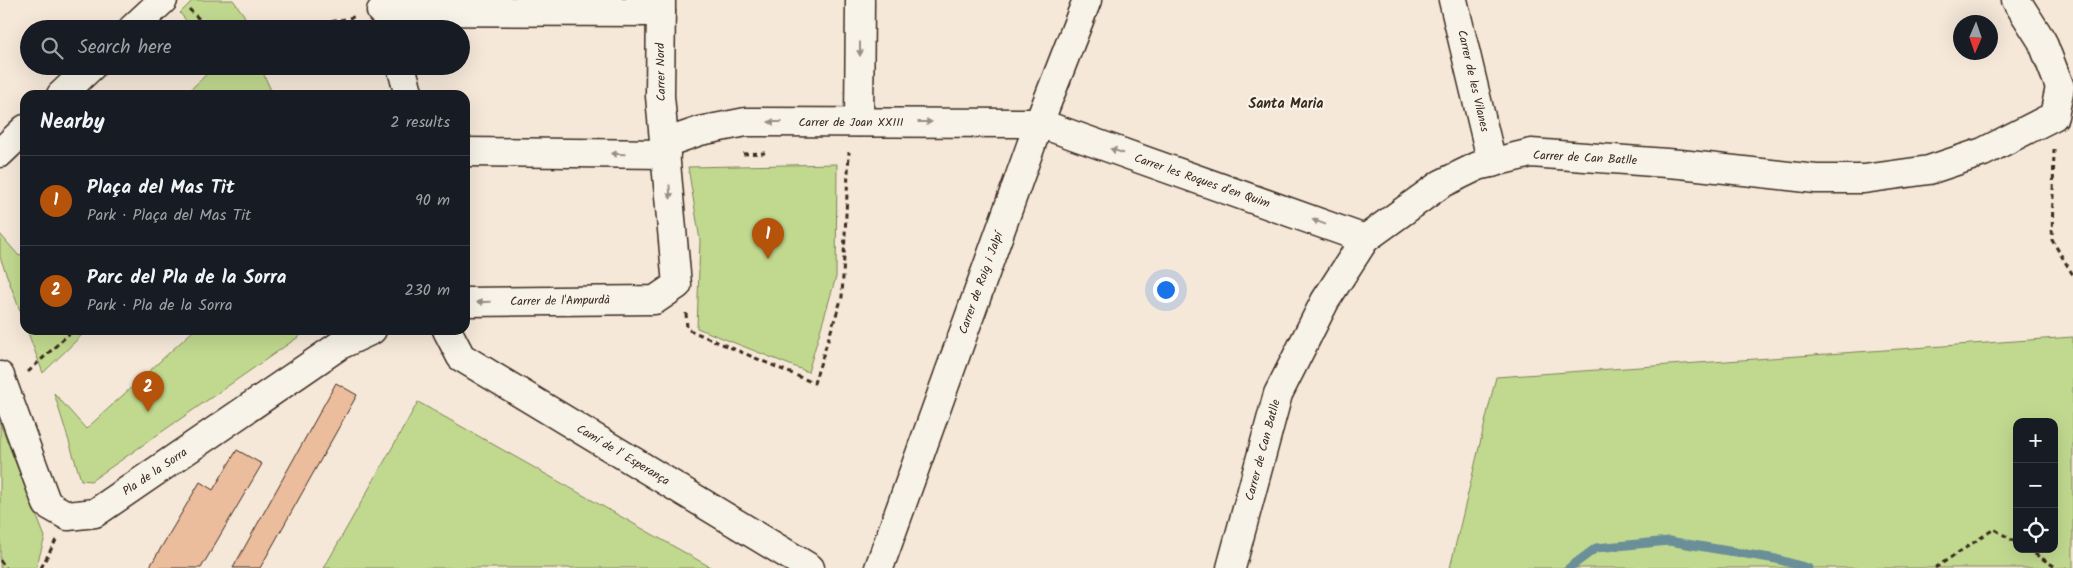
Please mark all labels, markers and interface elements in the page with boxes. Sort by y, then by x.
north arrow [1953,15,1998,60]
search box [20,20,470,75]
street label: Carrer de les Vilanes [1452,28,1494,134]
text: Search here [78,33,172,63]
icon: search [38,34,66,62]
one-way arrow [856,41,864,57]
street label: Carrer Nord [651,42,671,101]
district label: Santa Maria [1248,93,1324,115]
text: Nearby [40,106,105,139]
text: 2 results [390,110,450,135]
street label: Carrer de Joan XXIII [798,113,904,132]
one-way arrow [767,118,783,126]
one-way arrow [918,118,934,126]
street label: Carrer de Can Batlle [1532,146,1638,170]
one-way arrow [1109,147,1124,154]
one-way arrow [609,149,625,157]
street label: Carrer les Roques d'en Quim [1131,149,1273,213]
text: Plaça del Mas Tit [87,173,235,203]
one-way arrow [666,184,674,200]
text: 1 [54,188,58,213]
text: 90 m [415,188,450,213]
text: Park · Plaça del Mas Tit [87,203,251,228]
pin: 1 [752,218,784,259]
one-way arrow [1312,218,1327,226]
street label: Carrer de Roig i Jalpí [954,227,1009,337]
text: Parc del Pla de la Sorra [87,263,286,293]
your location [1153,277,1179,303]
text: 2 [51,278,61,303]
text: 230 m [404,278,450,303]
street label: Carrer de l'Ampurdà [510,291,610,311]
text: Park · Pla de la Sorra [87,293,232,318]
one-way arrow [476,298,492,306]
pin: 2 [132,371,164,412]
street label: Carrer de Can Batlle [1240,397,1286,503]
map controls [2013,418,2058,553]
button: + [2013,418,2058,463]
street label: Camí de l' Esperança [573,420,674,491]
street label: Pla de la Sorra [119,443,192,501]
button: − [2013,463,2058,508]
button: locate [2013,508,2058,553]

